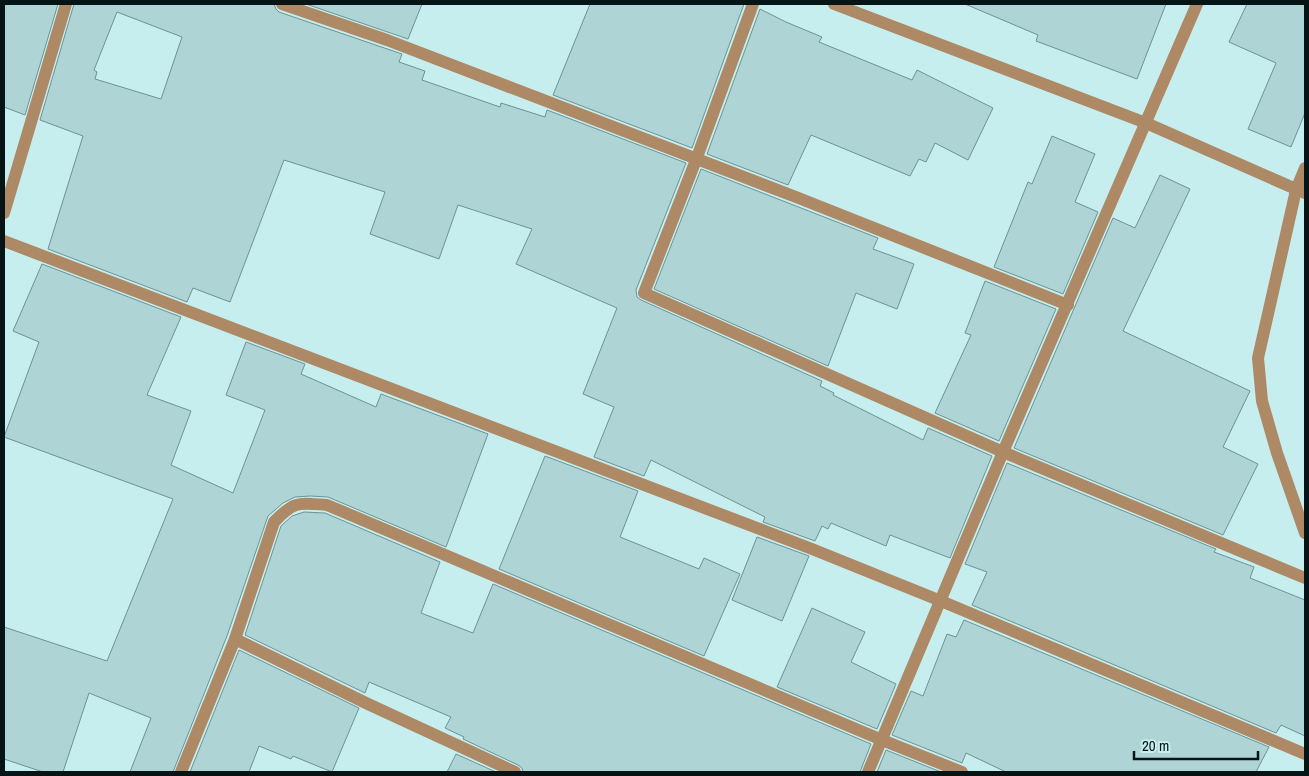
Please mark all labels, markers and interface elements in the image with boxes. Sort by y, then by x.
scale bar [1134,728,1258,760]
text: 20 m [1142,735,1169,756]

